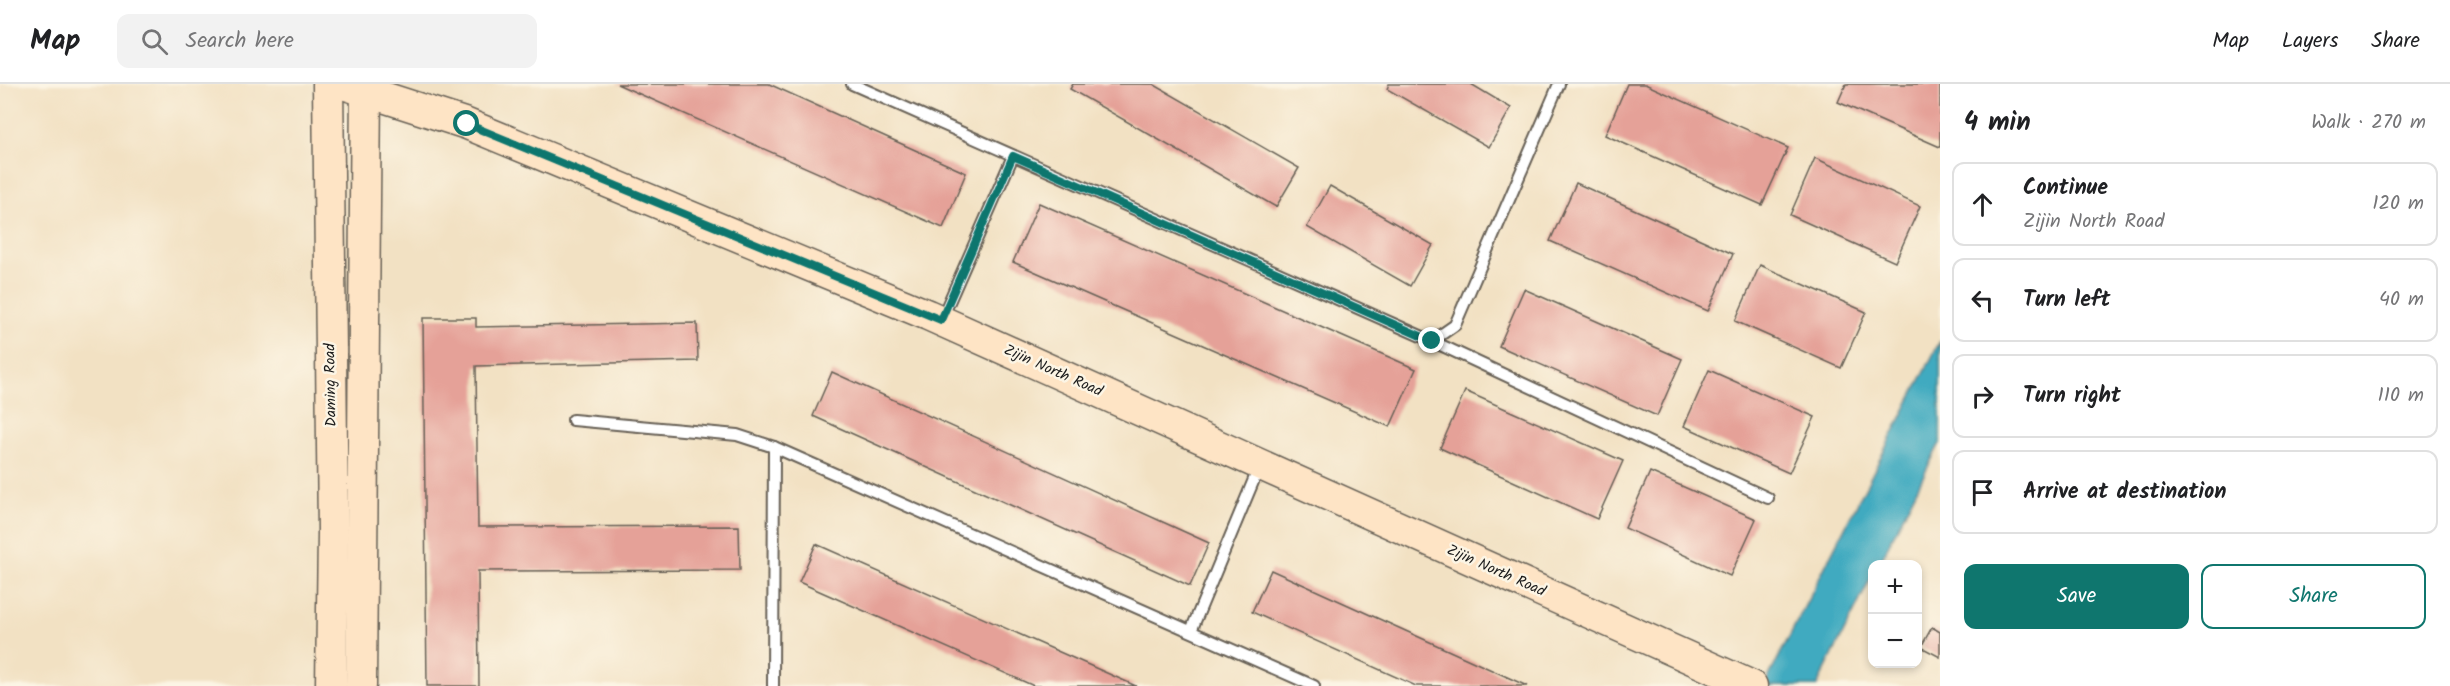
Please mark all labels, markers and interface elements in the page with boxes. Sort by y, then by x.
search box [117,14,537,68]
text: Map [30,19,81,64]
text: Search here [186,24,294,59]
icon: search [138,25,171,58]
text: Map [2212,25,2249,58]
text: Layers [2282,25,2338,58]
text: Share [2371,25,2420,58]
text: 4 min [1964,102,2031,144]
text: Walk · 270 m [2311,107,2426,139]
route start [453,110,479,136]
text: Continue [2023,171,2108,206]
icon: ahead [1966,188,1999,221]
text: 120 m [2372,188,2424,220]
text: Zijin North Road [2023,206,2164,238]
text: Turn left [2023,283,2110,318]
icon: left [1966,284,1999,317]
text: 40 m [2379,284,2424,316]
route end [1418,327,1444,353]
street label: Zijin North Road [1000,338,1107,404]
street label: Daming Road [318,343,344,427]
text: Turn right [2023,379,2121,414]
icon: right [1966,380,1999,413]
text: 110 m [2378,380,2424,412]
text: Arrive at destination [2023,475,2226,510]
icon: arrive [1966,476,1999,509]
street label: Zijin North Road [1443,538,1550,604]
map controls [1868,560,1922,668]
button: + [1868,560,1922,614]
button: Save [1964,564,2189,629]
button: Share [2201,564,2426,629]
button: − [1868,614,1922,668]

